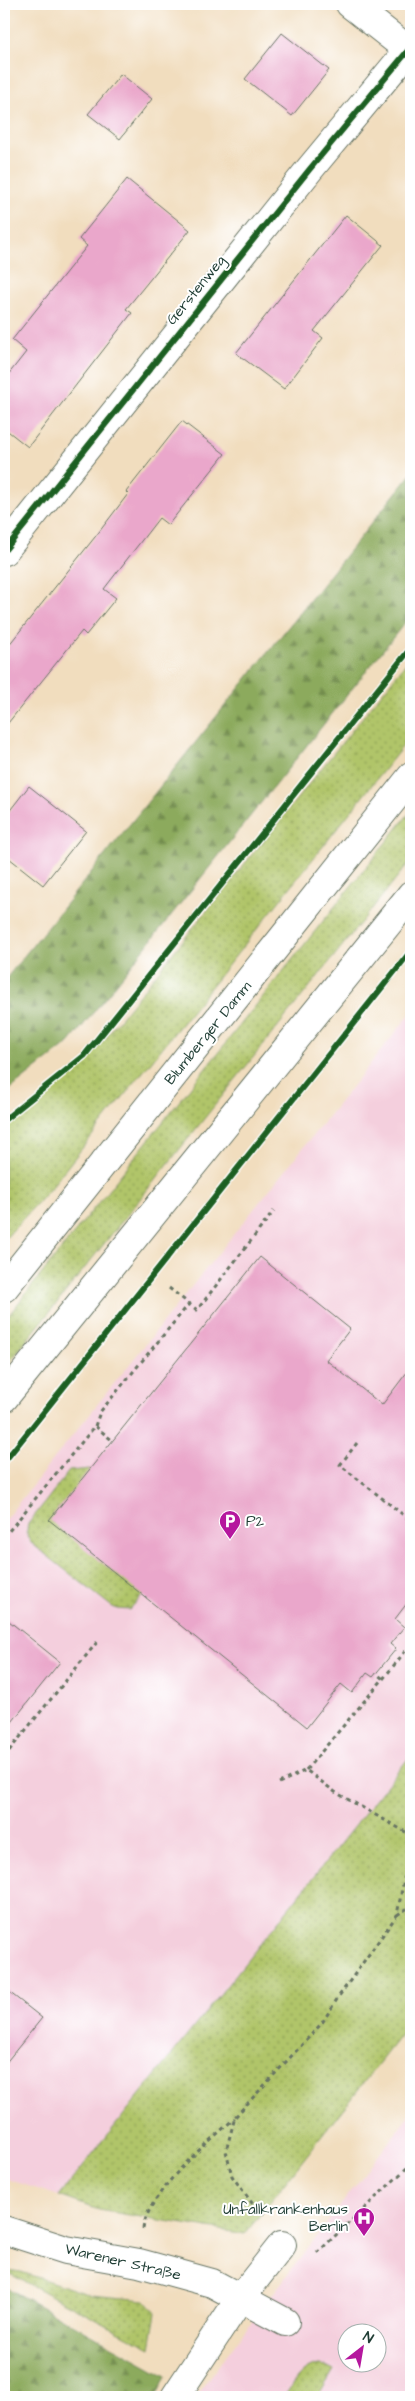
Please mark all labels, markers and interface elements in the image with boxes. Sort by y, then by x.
street label: Gerstenweg [161,251,232,330]
street label: Blumberger Damm [160,976,257,1090]
parking icon: P2 [218,1509,242,1540]
place label: P2 [246,1511,265,1532]
place label: Unfallkrankenhaus Berlin [223,2199,348,2237]
hospital icon: Unfallkrankenhaus Berlin [352,2206,376,2237]
street label: Warener Straße [63,2238,183,2286]
north arrow [338,2324,388,2374]
text: N [359,2327,377,2349]

